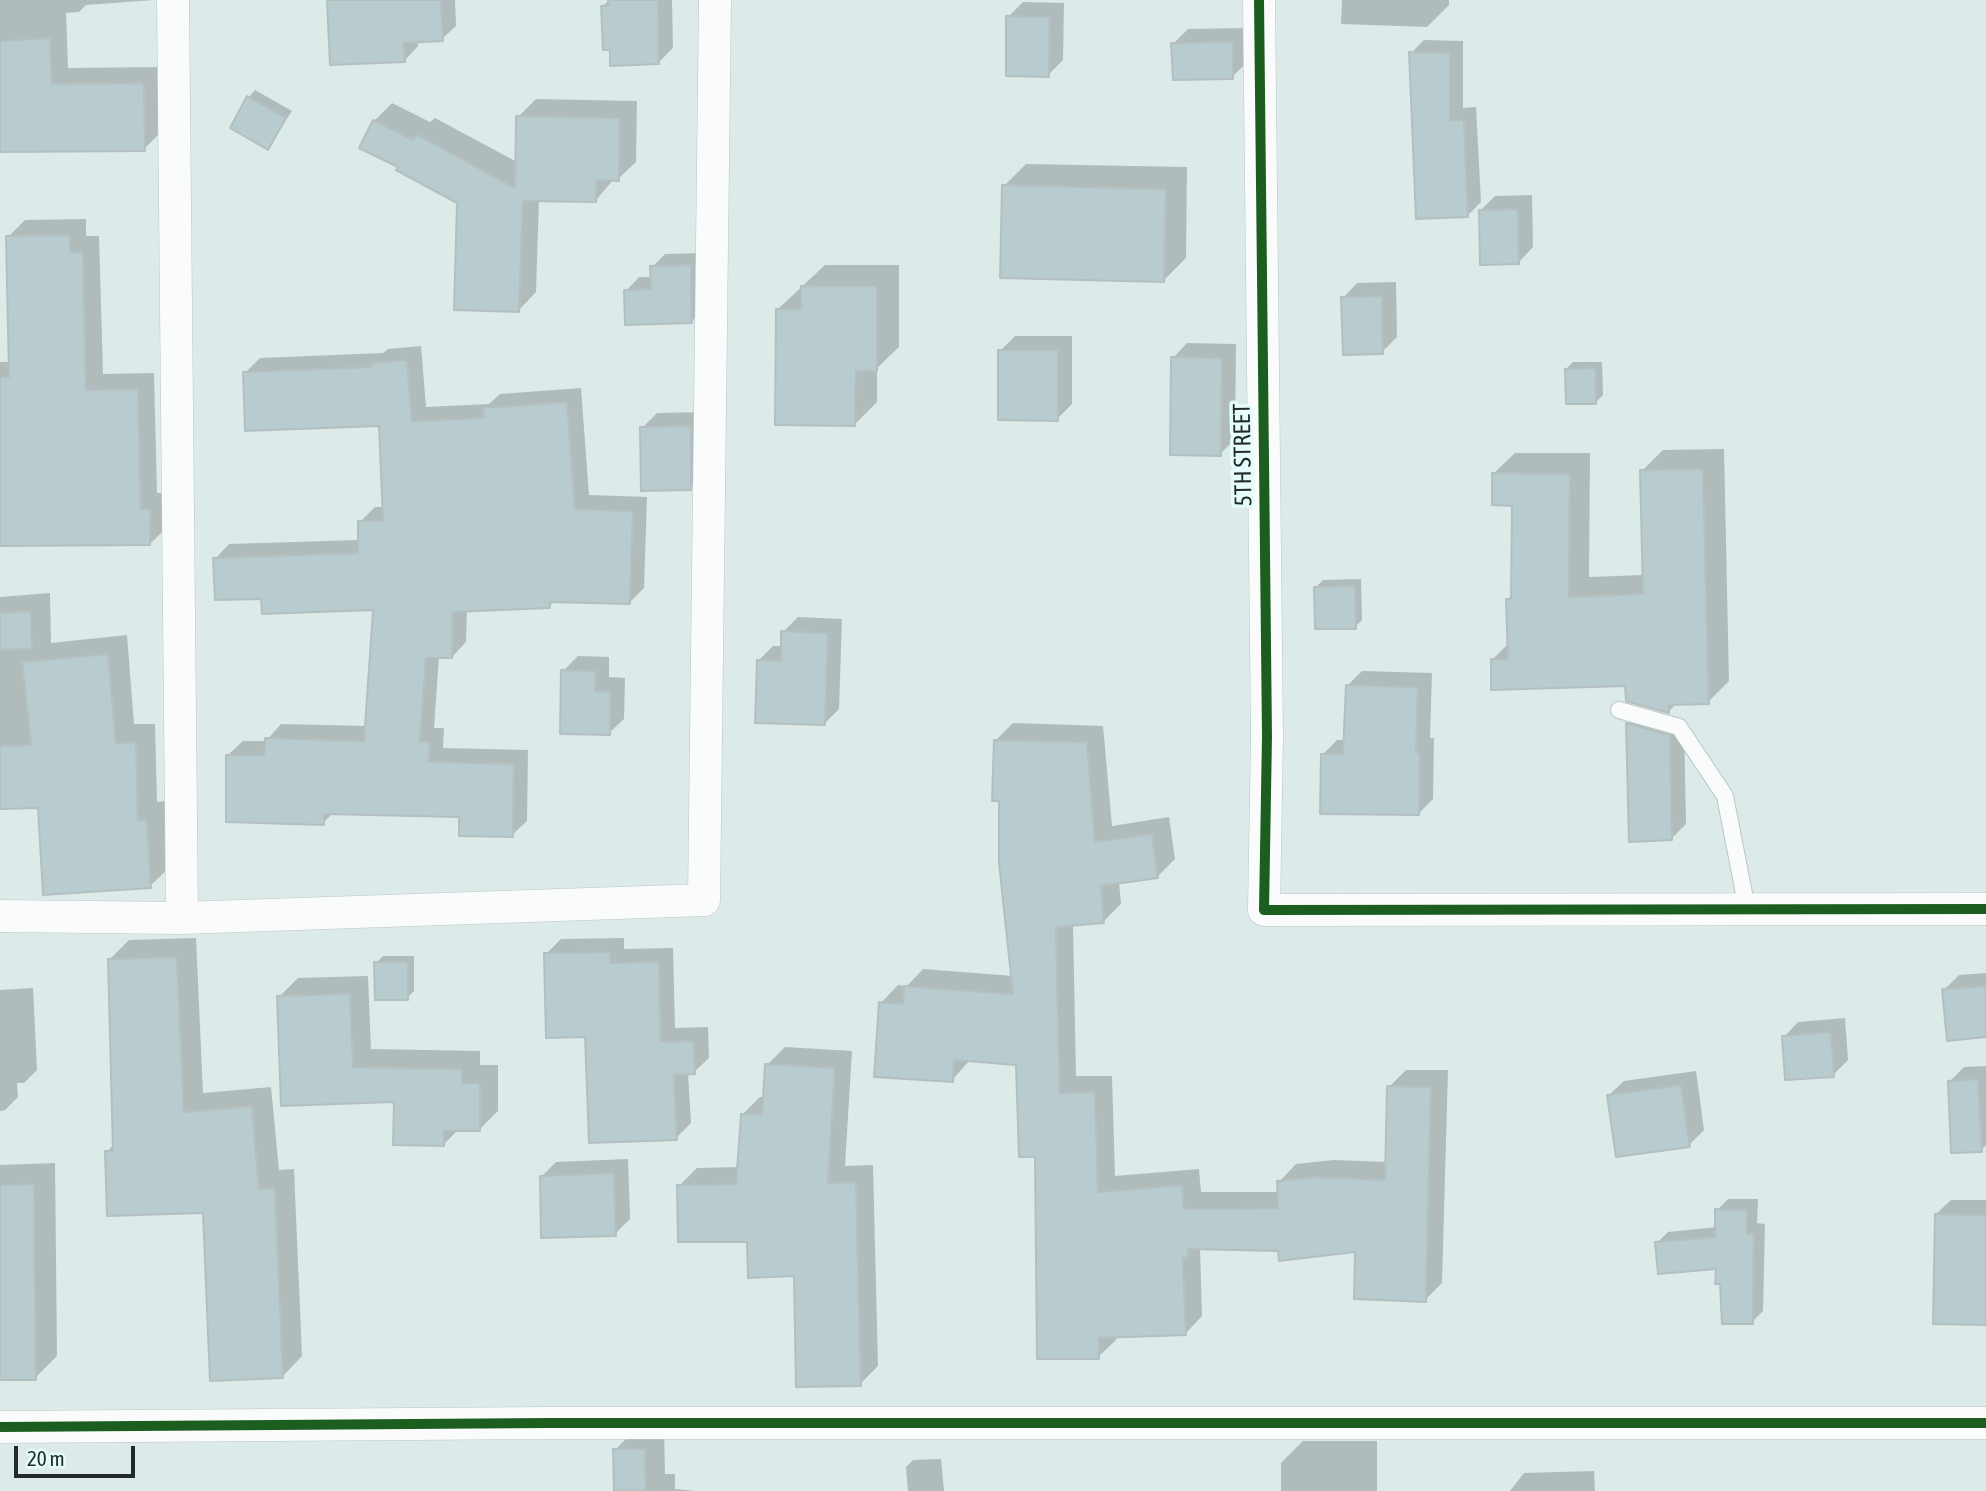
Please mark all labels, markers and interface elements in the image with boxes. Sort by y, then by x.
street label: 5TH STREET [1228,403,1258,507]
scale bar [18,1432,138,1476]
text: 20 m [27,1446,65,1470]

